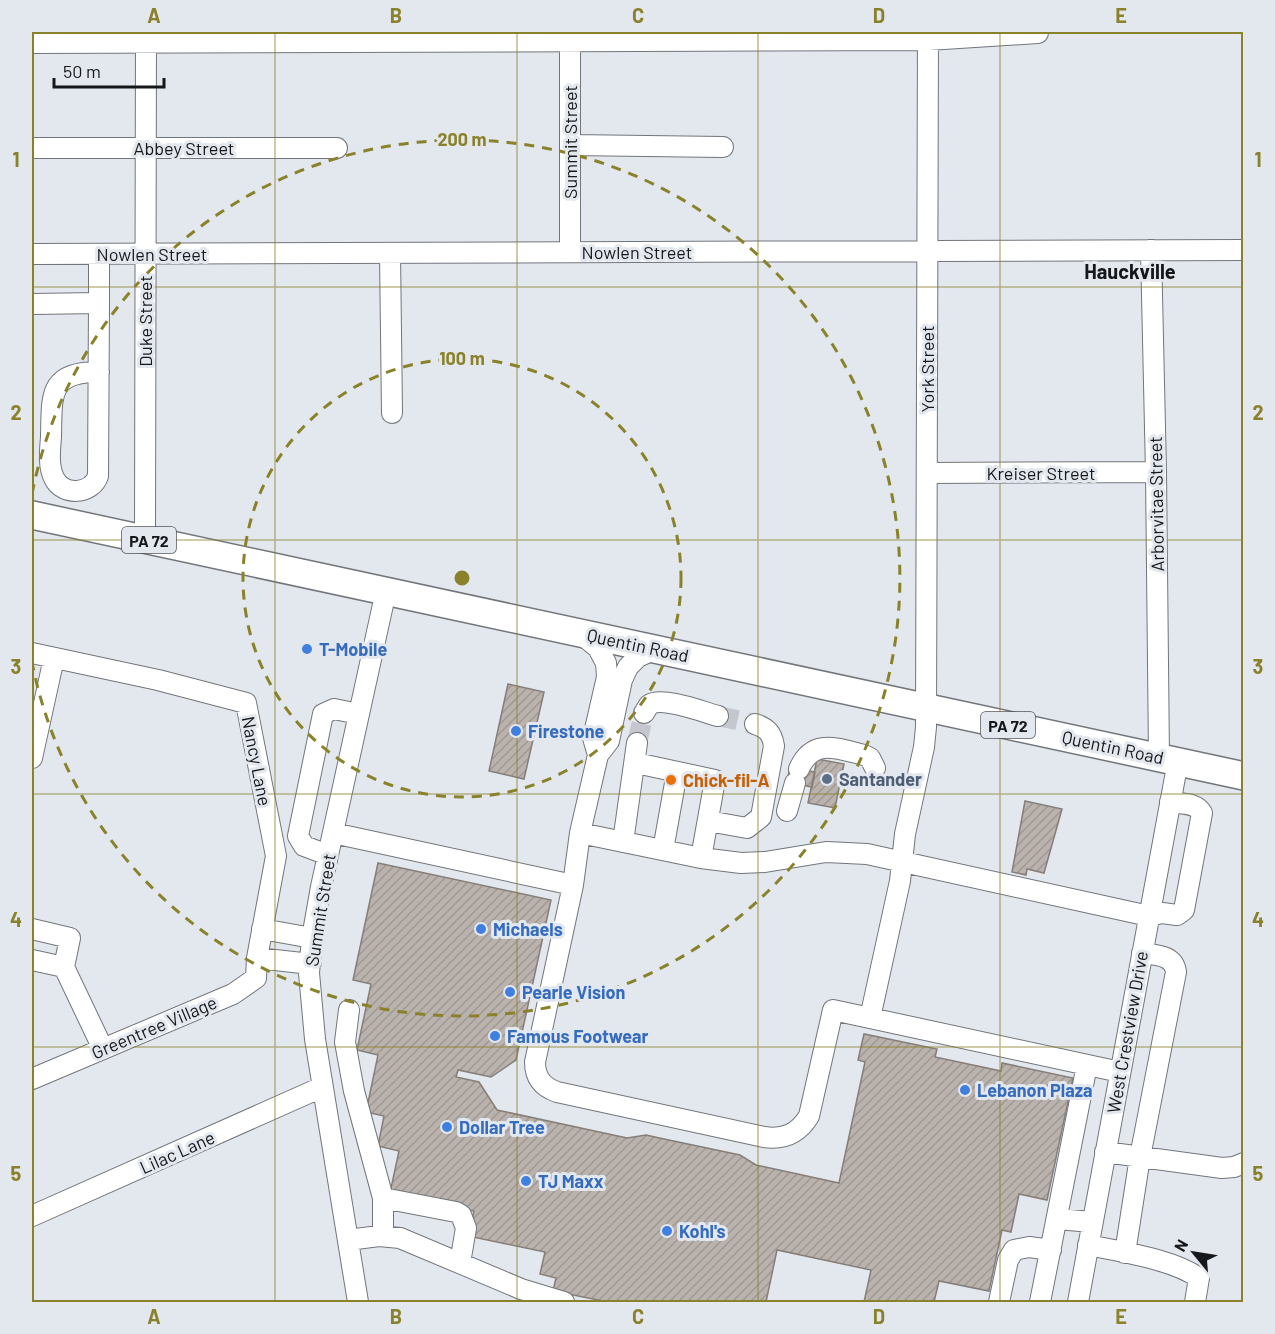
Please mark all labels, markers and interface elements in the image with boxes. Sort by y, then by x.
text: A [147,3,161,27]
text: B [390,3,402,27]
text: C [632,3,644,27]
text: D [873,3,885,27]
text: E [1115,3,1127,27]
scale bar [54,51,164,89]
text: 50 m [63,60,101,82]
street label: Summit Street [559,85,581,199]
text: 200 m [437,128,487,150]
street label: Abbey Street [134,137,234,159]
text: 1 [12,147,20,171]
text: 1 [1254,147,1262,171]
street label: Nowlen Street [582,241,692,263]
street label: Nowlen Street [97,243,207,265]
district label: Hauckville [1084,259,1176,283]
street label: Duke Street [134,275,156,367]
street label: York Street [916,325,938,413]
text: 100 m [439,347,485,369]
text: 2 [10,400,22,424]
text: 2 [1252,400,1264,424]
street label: Arborvitae Street [1144,436,1168,572]
street label: Kreiser Street [986,462,1096,484]
road number: PA 72 [122,527,176,553]
centre of rings [452,568,472,588]
street label: Quentin Road [585,623,691,667]
place label: T-Mobile [319,638,387,660]
marker: T-Mobile [300,642,314,656]
text: 3 [11,654,21,678]
text: 3 [1253,654,1263,678]
road number: PA 72 [981,712,1035,738]
street label: Nancy Lane [238,714,276,808]
place label: Firestone [528,720,605,742]
marker: Firestone [509,724,523,738]
street label: Quentin Road [1060,725,1166,769]
place label: Santander [839,768,922,790]
place label: Chick-fil-A [683,769,770,791]
marker: Santander [820,772,834,786]
marker: Chick-fil-A [664,773,678,787]
street label: Summit Street [300,852,340,968]
text: 4 [10,907,22,931]
text: 4 [1252,907,1264,931]
place label: Michaels [493,918,563,940]
marker: Michaels [474,922,488,936]
street label: West Crestview Drive [1102,949,1152,1115]
place label: Pearle Vision [522,981,625,1003]
marker: Pearle Vision [503,985,517,999]
street label: Greentree Village [88,991,220,1063]
place label: Famous Footwear [507,1025,649,1047]
marker: Famous Footwear [488,1029,502,1043]
place label: Lebanon Plaza [977,1079,1093,1101]
marker: Lebanon Plaza [958,1083,972,1097]
place label: Dollar Tree [459,1116,545,1138]
marker: Dollar Tree [440,1120,454,1134]
street label: Lilac Lane [136,1126,218,1178]
text: 5 [11,1161,22,1185]
text: 5 [1253,1161,1264,1185]
place label: TJ Maxx [538,1170,604,1192]
marker: TJ Maxx [519,1174,533,1188]
place label: Kohl's [679,1220,726,1242]
north arrow [1164,1223,1224,1283]
marker: Kohl's [660,1224,674,1238]
text: N [1170,1236,1191,1255]
text: A [147,1304,161,1328]
text: B [390,1304,402,1328]
text: C [632,1304,644,1328]
text: D [873,1304,885,1328]
text: E [1115,1304,1127,1328]

